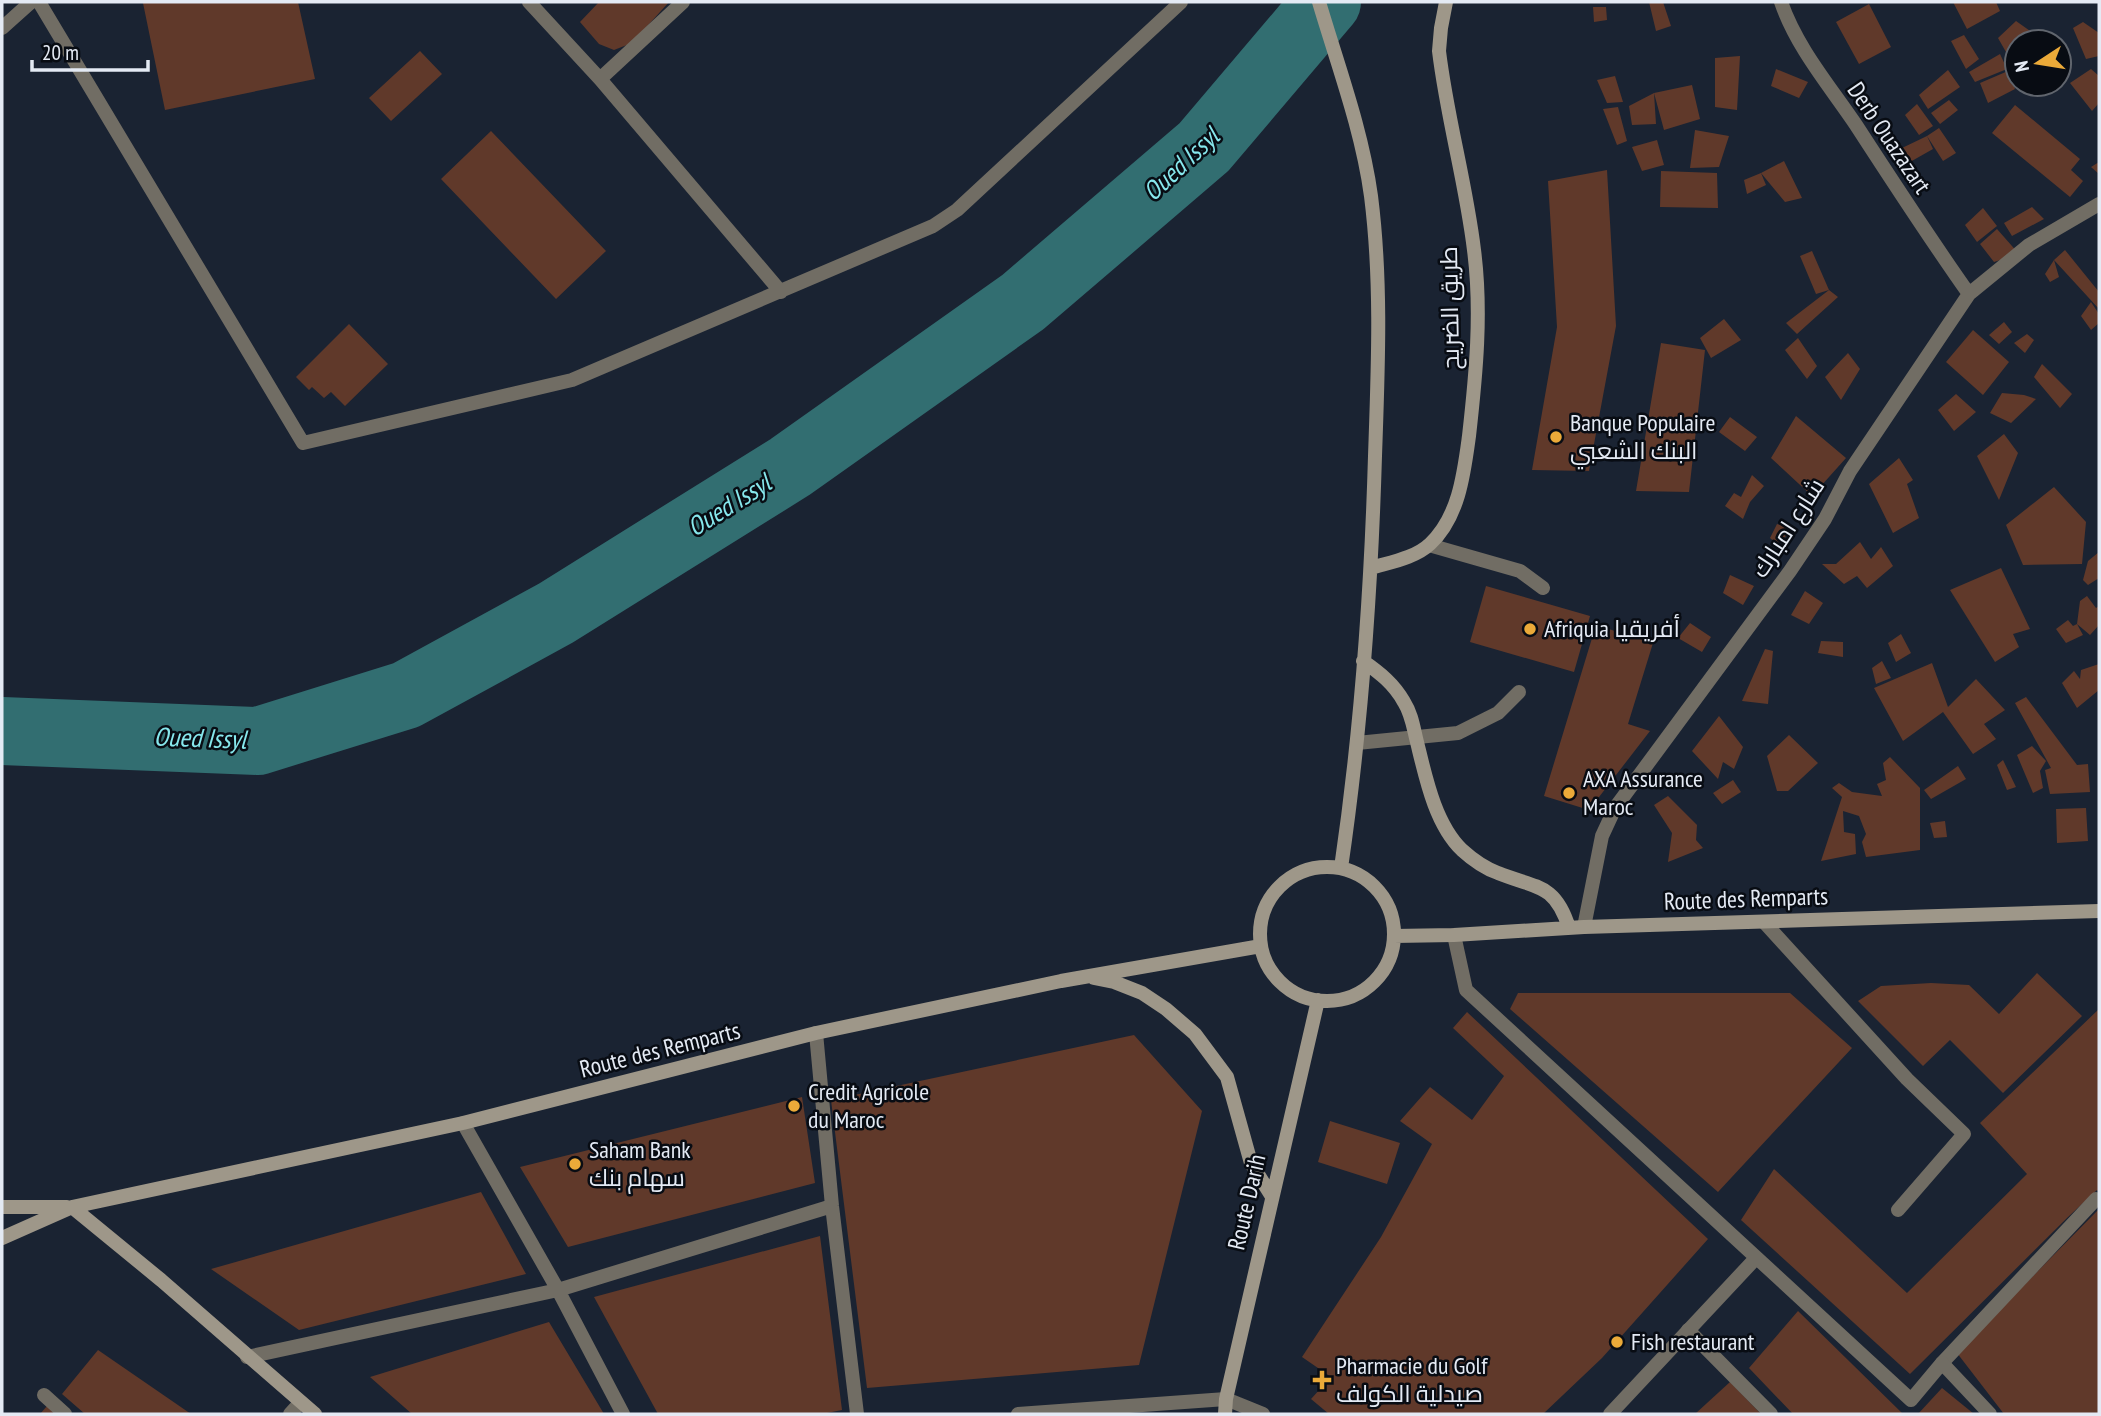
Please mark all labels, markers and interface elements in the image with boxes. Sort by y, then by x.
scale bar [32,28,147,72]
north arrow [2003,28,2073,98]
text: 20 m [42,39,79,66]
text: N [2009,59,2034,74]
street label: Derb Ouazazart [1841,76,1938,200]
water label: Oued Issyl [1136,118,1228,207]
street label: طريق الضريح [1433,246,1467,370]
place label: Banque Populaire البنك الشعبي [1570,407,1715,470]
marker: Banque Populaire البنك الشعبي [1548,429,1564,445]
water label: Oued Issyl [681,465,779,543]
street label: شارع امبارك [1744,472,1832,584]
place label: Afriquia أفريقيا [1544,613,1680,644]
marker: Afriquia أفريقيا [1522,621,1538,637]
water label: Oued Issyl [153,719,250,756]
place label: AXA Assurance Maroc [1583,763,1703,822]
marker: AXA Assurance Maroc [1561,785,1577,801]
street label: Route des Remparts [1663,880,1829,917]
street label: Route des Remparts [576,1015,743,1084]
place label: Credit Agricole du Maroc [808,1076,929,1135]
marker: Credit Agricole du Maroc [786,1098,802,1114]
place label: Saham Bank سهام بنك [589,1134,691,1194]
street label: Route Darih [1220,1151,1273,1253]
marker: Saham Bank سهام بنك [567,1156,583,1172]
place label: Fish restaurant [1631,1326,1755,1357]
marker: Fish restaurant [1609,1334,1625,1350]
place label: Pharmacie du Golf صيدلية الكولف [1336,1350,1488,1409]
marker: Pharmacie du Golf صيدلية الكولف [1314,1372,1330,1388]

